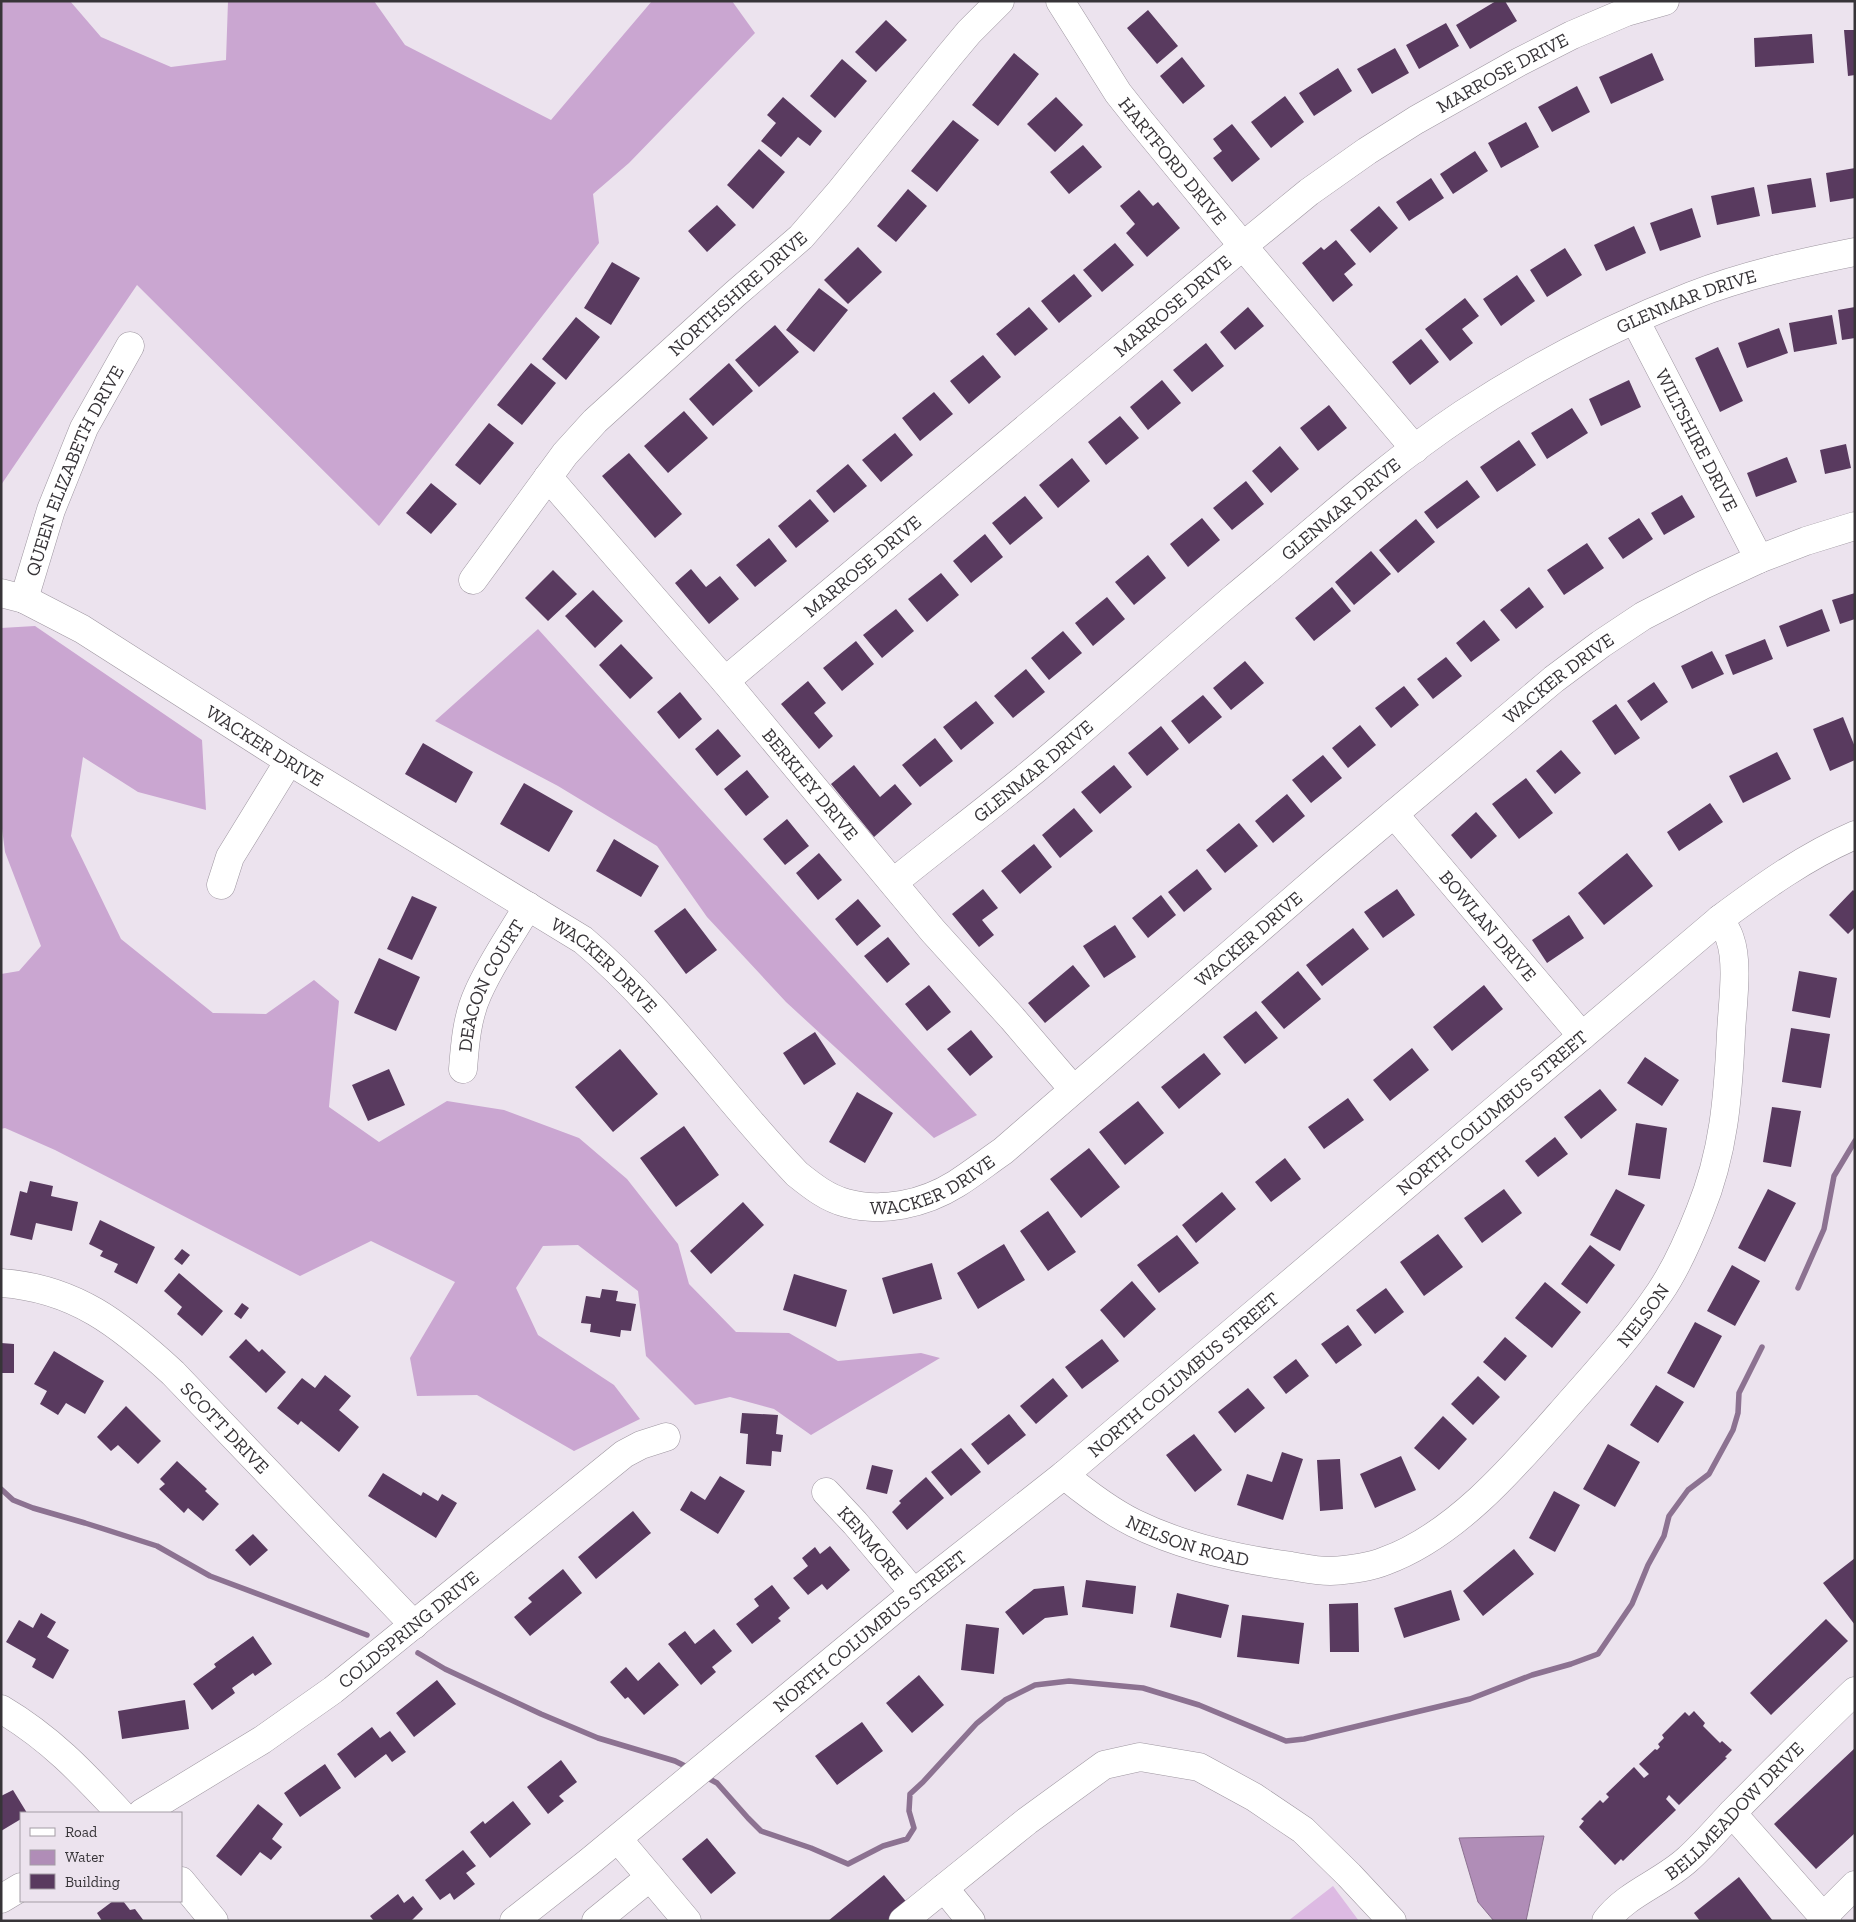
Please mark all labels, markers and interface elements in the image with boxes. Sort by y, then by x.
street label: MARROSE DRIVE [1432,28,1572,118]
street label: HARTFORD DRIVE [1114,93,1232,230]
street label: NORTHSHIRE DRIVE [664,226,812,361]
street label: MARROSE DRIVE [1109,250,1236,362]
street label: GLENMAR DRIVE [1613,264,1759,339]
street label: QUEEN ELIZABETH DRIVE [21,362,129,579]
street label: WILTSHIRE DRIVE [1650,365,1743,515]
street label: GLENMAR DRIVE [1276,453,1405,565]
street label: MARROSE DRIVE [799,510,926,622]
street label: WACKER DRIVE [1498,628,1618,729]
street label: WACKER DRIVE [202,700,328,791]
street label: GLENMAR DRIVE [969,715,1098,827]
street label: BERKLEY DRIVE [757,724,863,845]
street label: BOWLAN DRIVE [1435,866,1541,986]
street label: WACKER DRIVE [1190,886,1307,992]
street label: WACKER DRIVE [547,912,662,1018]
street label: DEACON COURT [453,915,529,1053]
street label: NORTH COLUMBUS STREET [1392,1025,1593,1200]
street label: WACKER DRIVE [870,1150,999,1219]
street label: NELSON [1612,1279,1674,1352]
street label: NORTH COLUMBUS STREET [1083,1287,1284,1462]
street label: SCOTT DRIVE [176,1377,274,1479]
street label: KENMORE [833,1501,909,1585]
street label: NELSON ROAD [1122,1510,1251,1571]
street label: NORTH COLUMBUS STREET [768,1545,971,1717]
street label: COLDSPRING DRIVE [334,1566,483,1693]
street label: BELLMEADOW DRIVE [1661,1737,1808,1885]
legend [20,1812,182,1902]
text: Road [65,1823,98,1841]
text: Water [65,1848,105,1866]
text: Building [65,1873,120,1891]

